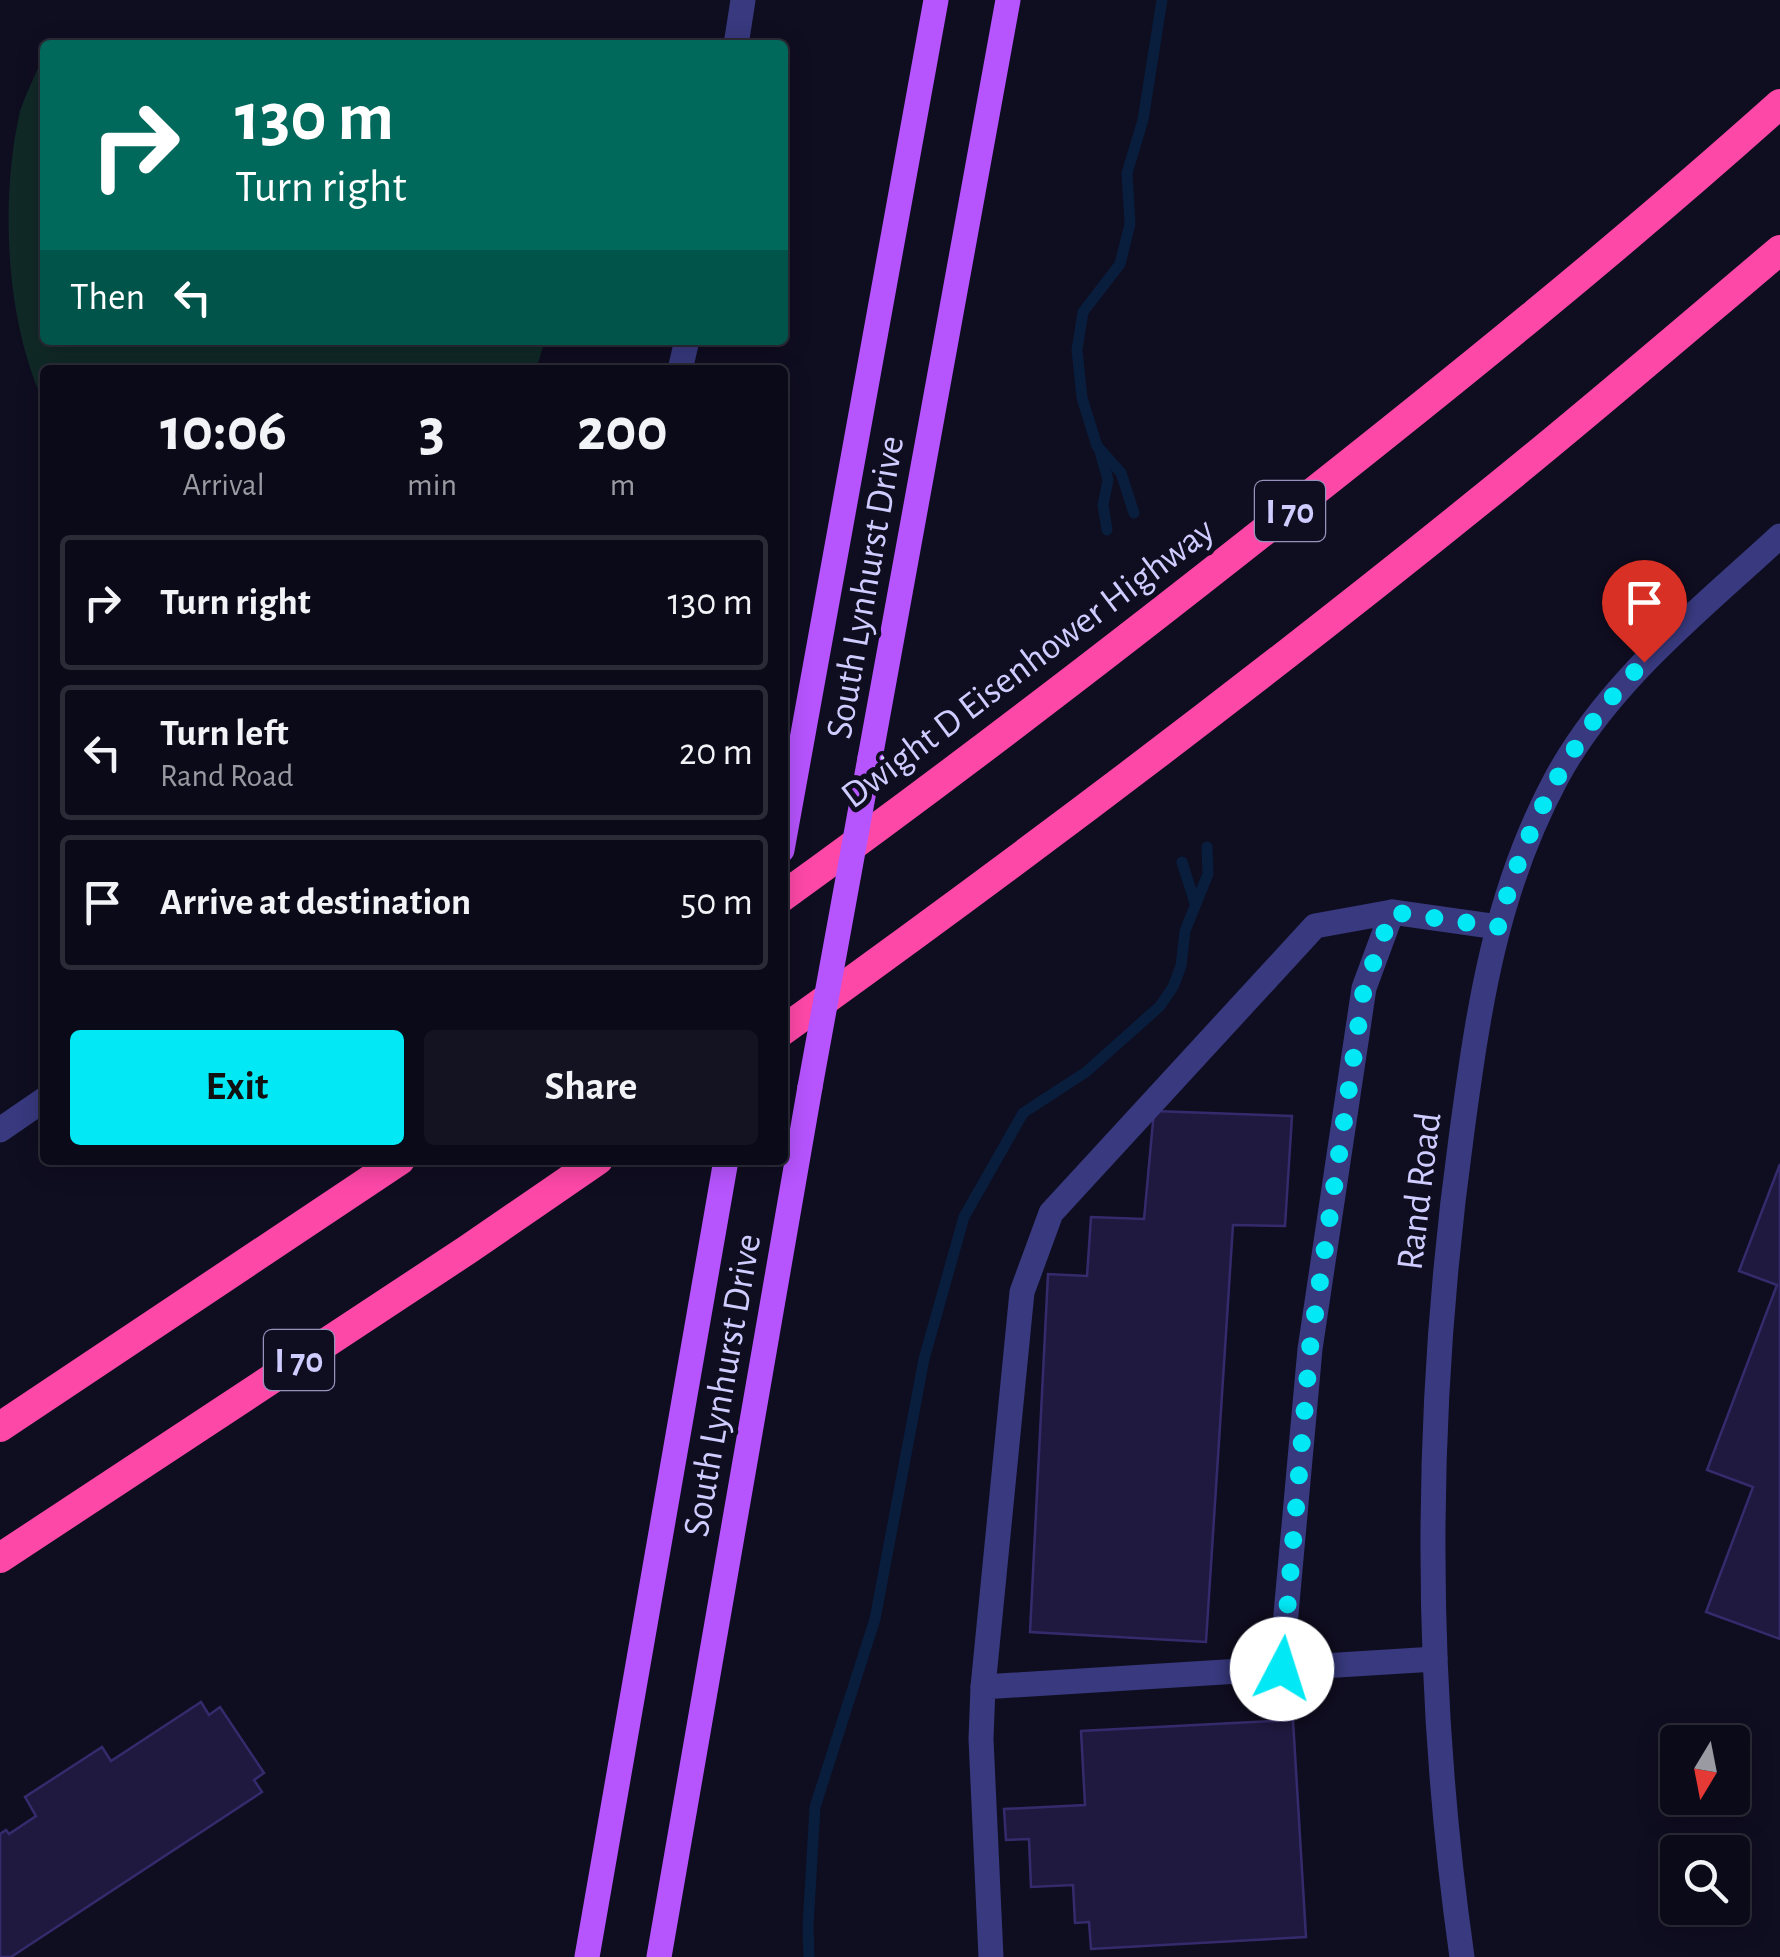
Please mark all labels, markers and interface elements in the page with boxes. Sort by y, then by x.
icon: right [70,80,200,210]
text: 130 m [235,83,394,153]
text: Turn right [235,165,407,210]
icon: left [165,270,220,325]
text: Then [70,279,145,317]
text: 10:06 [160,401,287,461]
text: 3 [419,401,445,461]
text: 200 [577,401,668,461]
street label: South Lynhurst Drive [821,433,911,742]
text: Arrival [182,469,265,501]
text: min [407,469,457,501]
text: m [610,469,635,501]
road number: I 70 [1255,481,1325,541]
street label: Dwight D Eisenhower Highway [835,511,1222,816]
pin [1602,560,1687,663]
icon: right [75,575,130,630]
icon: arrive [1617,575,1672,630]
text: Turn right [160,584,310,622]
text: 130 m [668,584,753,622]
text: Turn left [160,715,288,753]
icon: left [75,725,130,780]
text: 20 m [679,734,753,772]
text: Rand Road [160,760,294,792]
icon: arrive [75,875,130,930]
text: Arrive at destination [160,884,471,922]
text: 50 m [680,884,753,922]
button: Exit [70,1030,404,1145]
button: Share [424,1030,758,1145]
street label: Rand Road [1391,1110,1449,1272]
street label: South Lynhurst Drive [678,1231,768,1540]
road number: I 70 [264,1330,334,1390]
position arrow [1230,1617,1334,1721]
north arrow [1660,1725,1750,1815]
map controls [1660,1725,1750,1925]
button: search [1660,1835,1750,1925]

